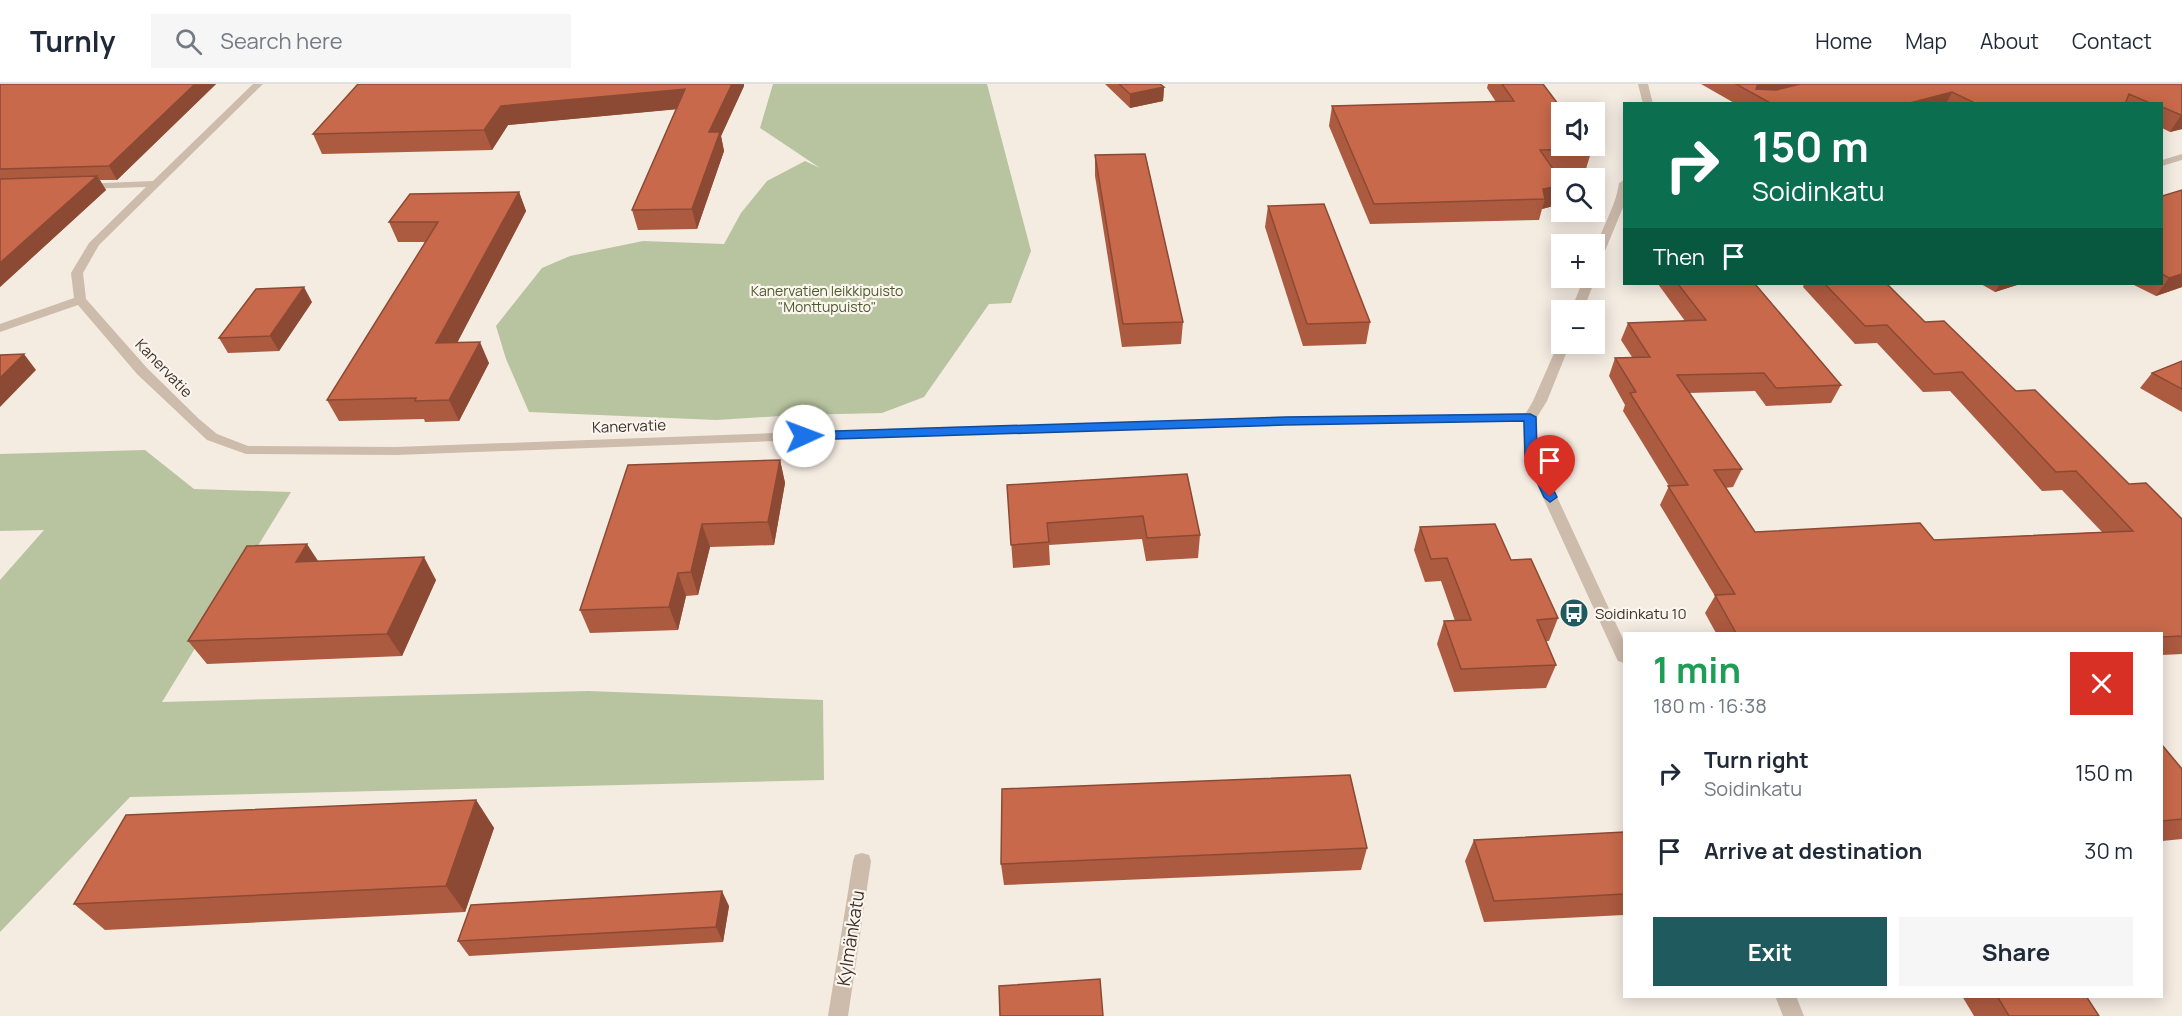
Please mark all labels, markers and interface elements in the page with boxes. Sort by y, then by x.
search box [151,14,571,68]
text: Turnly [30,22,115,60]
icon: search [172,25,205,58]
text: Search here [220,26,343,56]
text: Home [1815,27,1872,55]
text: Map [1905,27,1947,55]
text: About [1980,27,2039,55]
text: Contact [2072,27,2152,55]
map controls [1551,102,1605,354]
button: sound [1551,102,1605,156]
text: 150 m [1752,117,1869,175]
icon: right [1653,126,1731,204]
button: search [1551,168,1605,222]
text: Soidinkatu [1752,172,1885,209]
button: + [1551,234,1605,288]
icon: arrive [1717,240,1750,273]
text: Then [1653,242,1705,272]
park label: Kanervatien leikkipuisto "Monttupuisto" [751,281,903,316]
button: − [1551,300,1605,354]
street label: Kanervatie [131,334,197,402]
position arrow [772,404,836,468]
street label: Kanervatie [592,414,667,438]
pin [1524,435,1575,497]
icon: arrive [1533,444,1566,477]
bus stop icon: Soidinkatu 10 [1558,597,1590,629]
place label: Soidinkatu 10 [1595,603,1687,624]
text: 1 min [1653,645,1741,694]
button: close [2070,652,2133,715]
text: 180 m · 16:38 [1653,692,1767,719]
text: Turn right [1704,745,1809,775]
icon: right [1653,757,1686,790]
text: 150 m [2075,758,2133,788]
text: Soidinkatu [1704,775,1802,802]
icon: arrive [1653,835,1686,868]
text: Arrive at destination [1704,836,1922,866]
text: 30 m [2084,836,2133,866]
street label: Kylmänkatu [831,889,869,987]
button: Exit [1653,917,1887,986]
button: Share [1899,917,2133,986]

